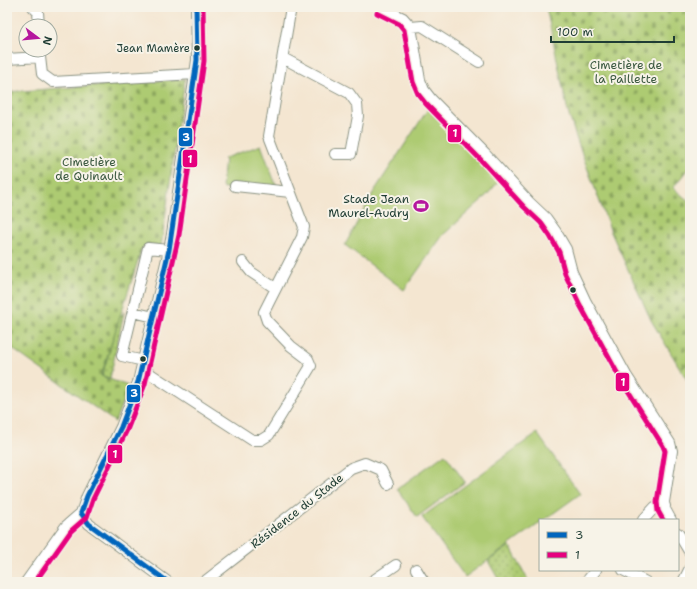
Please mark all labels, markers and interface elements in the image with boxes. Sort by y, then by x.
north arrow [18,18,58,58]
scale bar [551,18,674,44]
text: 100 m [557,24,593,40]
text: N [39,34,56,47]
place label: Jean Mamère [116,41,190,56]
marker: Jean Mamère [192,43,202,53]
park label: Cimetière de la Paillette [590,57,662,87]
line badge: 1 [447,124,462,143]
text: 1 [452,126,458,141]
line badge: 3 [178,127,193,147]
text: 3 [182,130,190,145]
line badge: 1 [182,149,198,168]
text: 1 [187,152,193,167]
park label: Cimetière de Quinault [55,154,123,184]
place label: Stade Jean Maurel-Audry [328,191,409,221]
sports icon: Stade Jean Maurel-Audry [412,197,430,215]
unlabelled marker [568,285,578,295]
unlabelled marker [138,354,148,364]
line badge: 1 [615,372,630,392]
text: 1 [620,375,626,390]
line badge: 3 [126,384,141,403]
text: 3 [130,386,138,401]
line badge: 1 [107,444,123,464]
text: 1 [112,447,118,462]
street label: Résidence du Stade [247,470,347,552]
legend [539,519,679,571]
text: 3 [575,527,583,543]
text: 1 [575,547,580,563]

